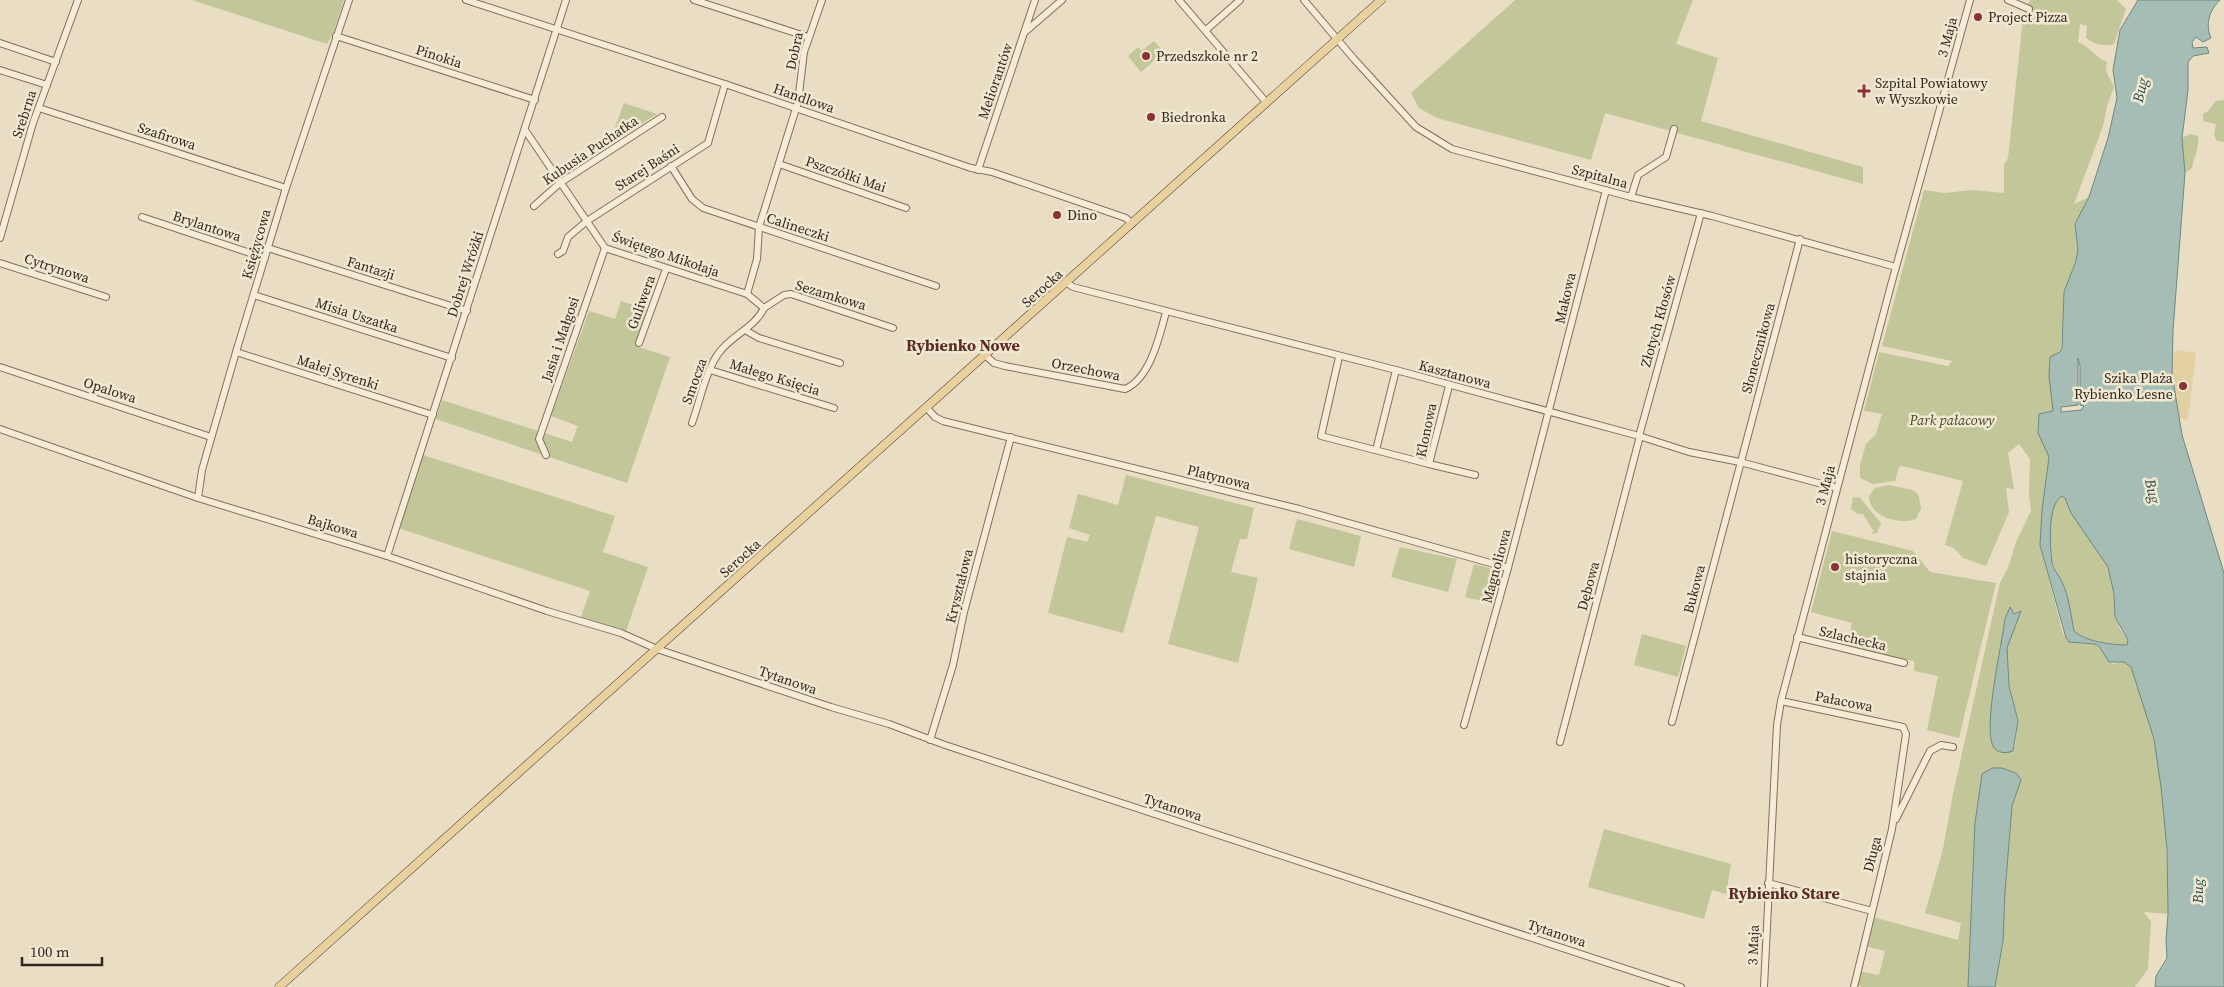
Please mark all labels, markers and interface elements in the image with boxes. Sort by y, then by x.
place label: Project Pizza [1988,7,2069,27]
marker: Project Pizza [1972,11,1984,23]
street label: 3 Maja [1932,14,1962,59]
street label: Dobra [780,29,808,72]
street label: Pinokia [413,39,466,73]
street label: Meliorantów [973,40,1018,122]
place label: Przedszkole nr 2 [1156,46,1258,66]
marker: Przedszkole nr 2 [1140,50,1152,62]
place label: Szpital Powiatowy w Wyszkowie [1875,73,1989,109]
water label: Bug [2127,75,2153,105]
street label: Handlowa [771,78,838,118]
marker: Szpital Powiatowy w Wyszkowie [1857,84,1871,98]
street label: Srebrna [7,87,41,141]
place label: Biedronka [1161,107,1227,127]
street label: Kubusia Puchatka [538,110,643,190]
marker: Biedronka [1145,111,1157,123]
street label: Szafirowa [135,117,200,155]
street label: Starej Baśni [611,139,683,195]
street label: Pszczółki Mai [803,151,889,197]
street label: Szpitalna [1570,159,1631,193]
place label: Dino [1067,205,1098,225]
street label: Brylantowa [170,206,245,247]
street label: Księżycowa [236,206,276,281]
street label: Calineczki [764,207,832,247]
marker: Dino [1051,209,1063,221]
street label: Świętego Mikołaja [610,226,723,282]
street label: Dobrej Wróżki [442,228,488,320]
street label: Cytrynowa [22,248,93,288]
street label: Fantazji [345,251,397,285]
street label: Serocka [1017,264,1068,312]
street label: Makowa [1549,270,1581,326]
street label: Guliwera [622,271,660,332]
street label: Złotych Kłosów [1635,272,1681,369]
street label: Sezamkowa [793,275,870,315]
street label: Misia Uszatka [313,292,402,338]
street label: Jasia i Małgosi [536,294,584,385]
street label: Słonecznikowa [1736,300,1780,396]
district label: Rybienko Nowe [906,334,1020,356]
street label: Małej Syrenki [294,349,382,395]
street label: Orzechowa [1050,353,1123,386]
street label: Smocza [676,354,712,407]
street label: Małego Księcia [727,354,824,401]
street label: Kasztanowa [1417,355,1494,393]
place label: Szika Plaża Rybienko Lesne [2074,368,2174,404]
street label: Opalowa [81,372,140,408]
marker: Szika Plaża Rybienko Lesne [2177,380,2189,392]
street label: Klonowa [1411,400,1442,459]
park label: Park pałacowy [1908,410,1995,430]
street label: Platynowa [1185,459,1254,495]
street label: 3 Maja [1810,462,1840,507]
water label: Bug [2140,476,2166,506]
street label: Bajkowa [305,509,362,543]
street label: Magnoliowa [1476,526,1516,605]
street label: Serocka [715,534,766,582]
street label: Kryształowa [940,546,978,625]
place label: historyczna stajnia [1845,549,1919,585]
street label: Dębowa [1572,558,1604,613]
marker: historyczna stajnia [1829,561,1841,573]
street label: Bukowa [1678,562,1710,615]
street label: Szlachecka [1817,621,1889,656]
street label: Tytanowa [756,661,821,700]
street label: Pałacowa [1813,686,1876,717]
street label: Tytanowa [1141,788,1206,826]
street label: Długa [1858,833,1886,874]
water label: Bug [2187,878,2208,904]
district label: Rybienko Stare [1728,882,1840,904]
street label: Tytanowa [1525,914,1590,952]
street label: 3 Maja [1742,923,1764,966]
scale bar [22,934,102,966]
text: 100 m [30,941,70,962]

